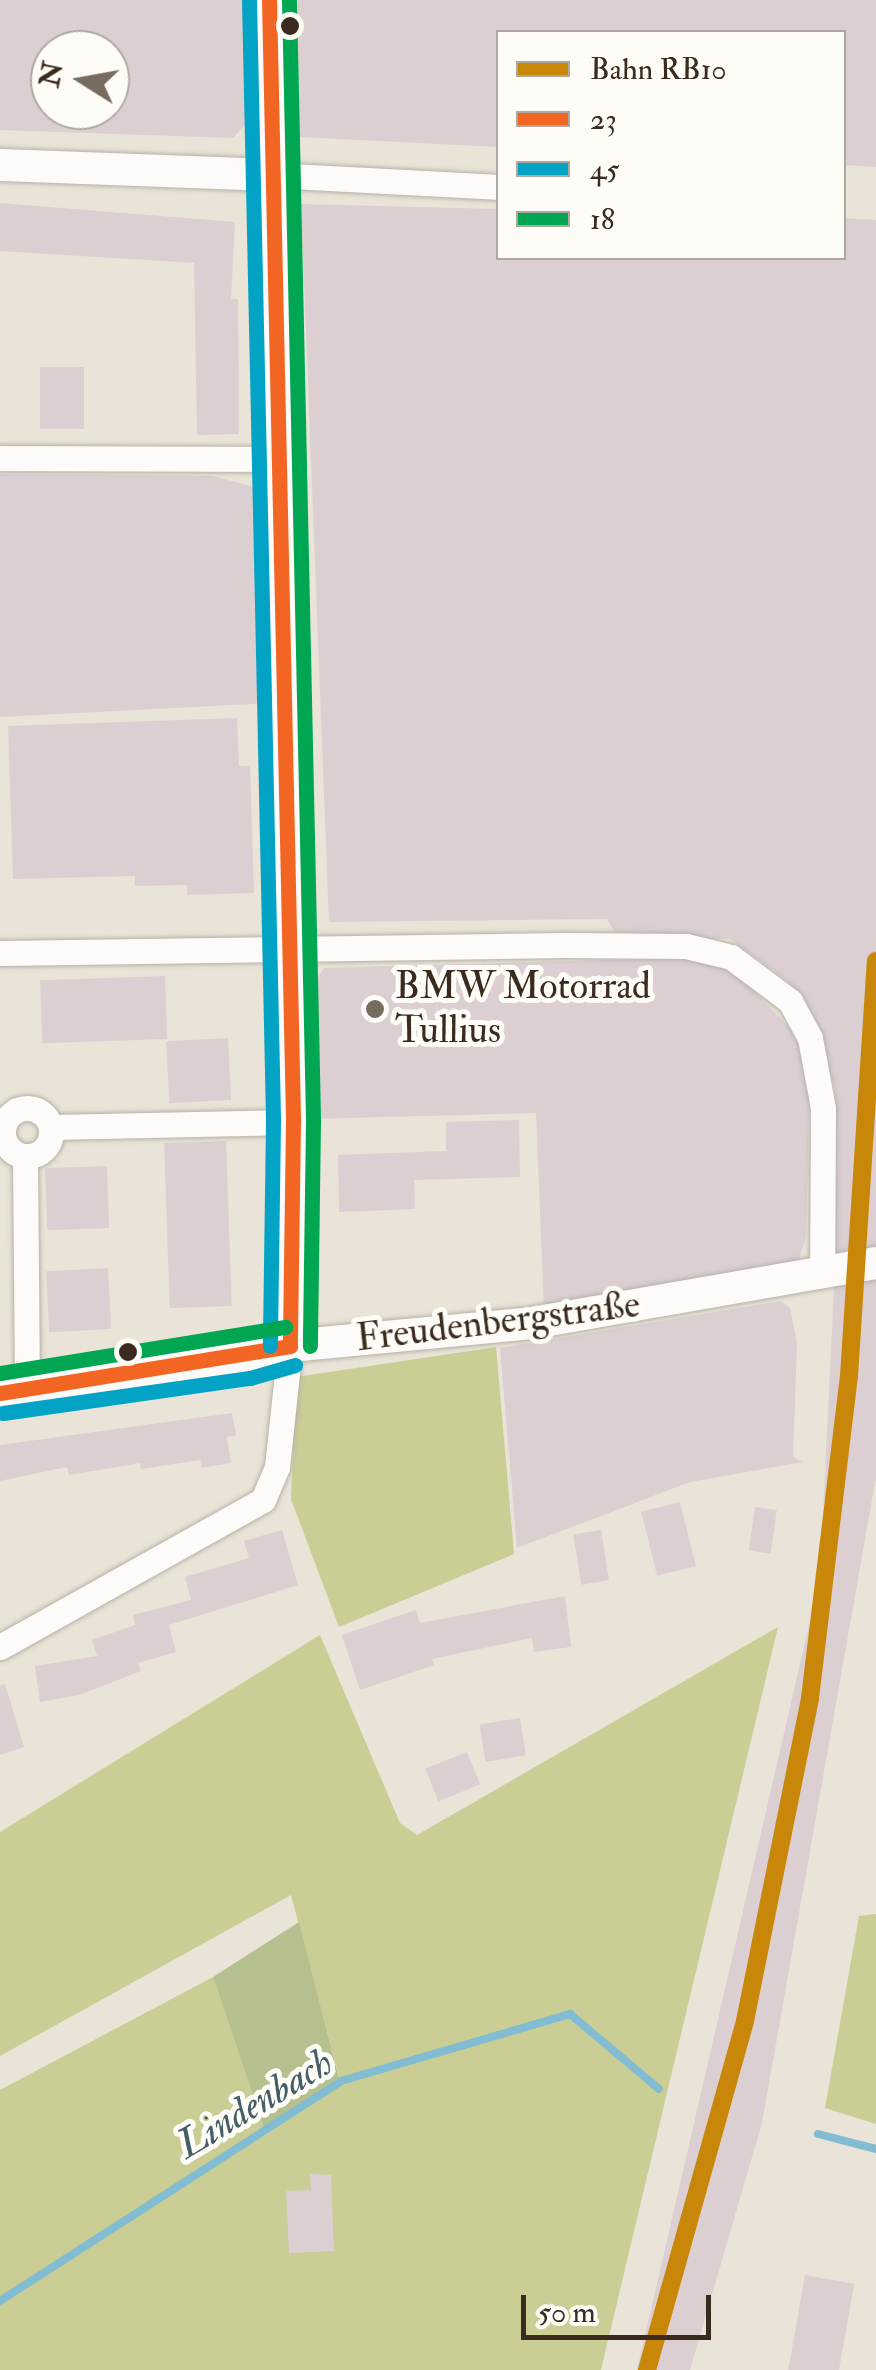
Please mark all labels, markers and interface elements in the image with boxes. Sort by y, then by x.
unlabelled marker [280,16,300,36]
north arrow [30,30,130,130]
legend [496,30,846,260]
text: Bahn RB10 [590,51,727,88]
text: N [32,59,72,90]
text: 23 [590,101,617,138]
text: 45 [590,151,619,188]
text: 18 [590,201,615,238]
place label: BMW Motorrad Tullius [395,964,651,1054]
marker: BMW Motorrad Tullius [364,998,386,1020]
street label: Freudenbergstraße [354,1282,642,1362]
unlabelled marker [118,1342,138,1362]
water label: Lindenbach [168,2039,342,2169]
scale bar [526,2275,716,2337]
text: 50 m [538,2294,596,2331]

